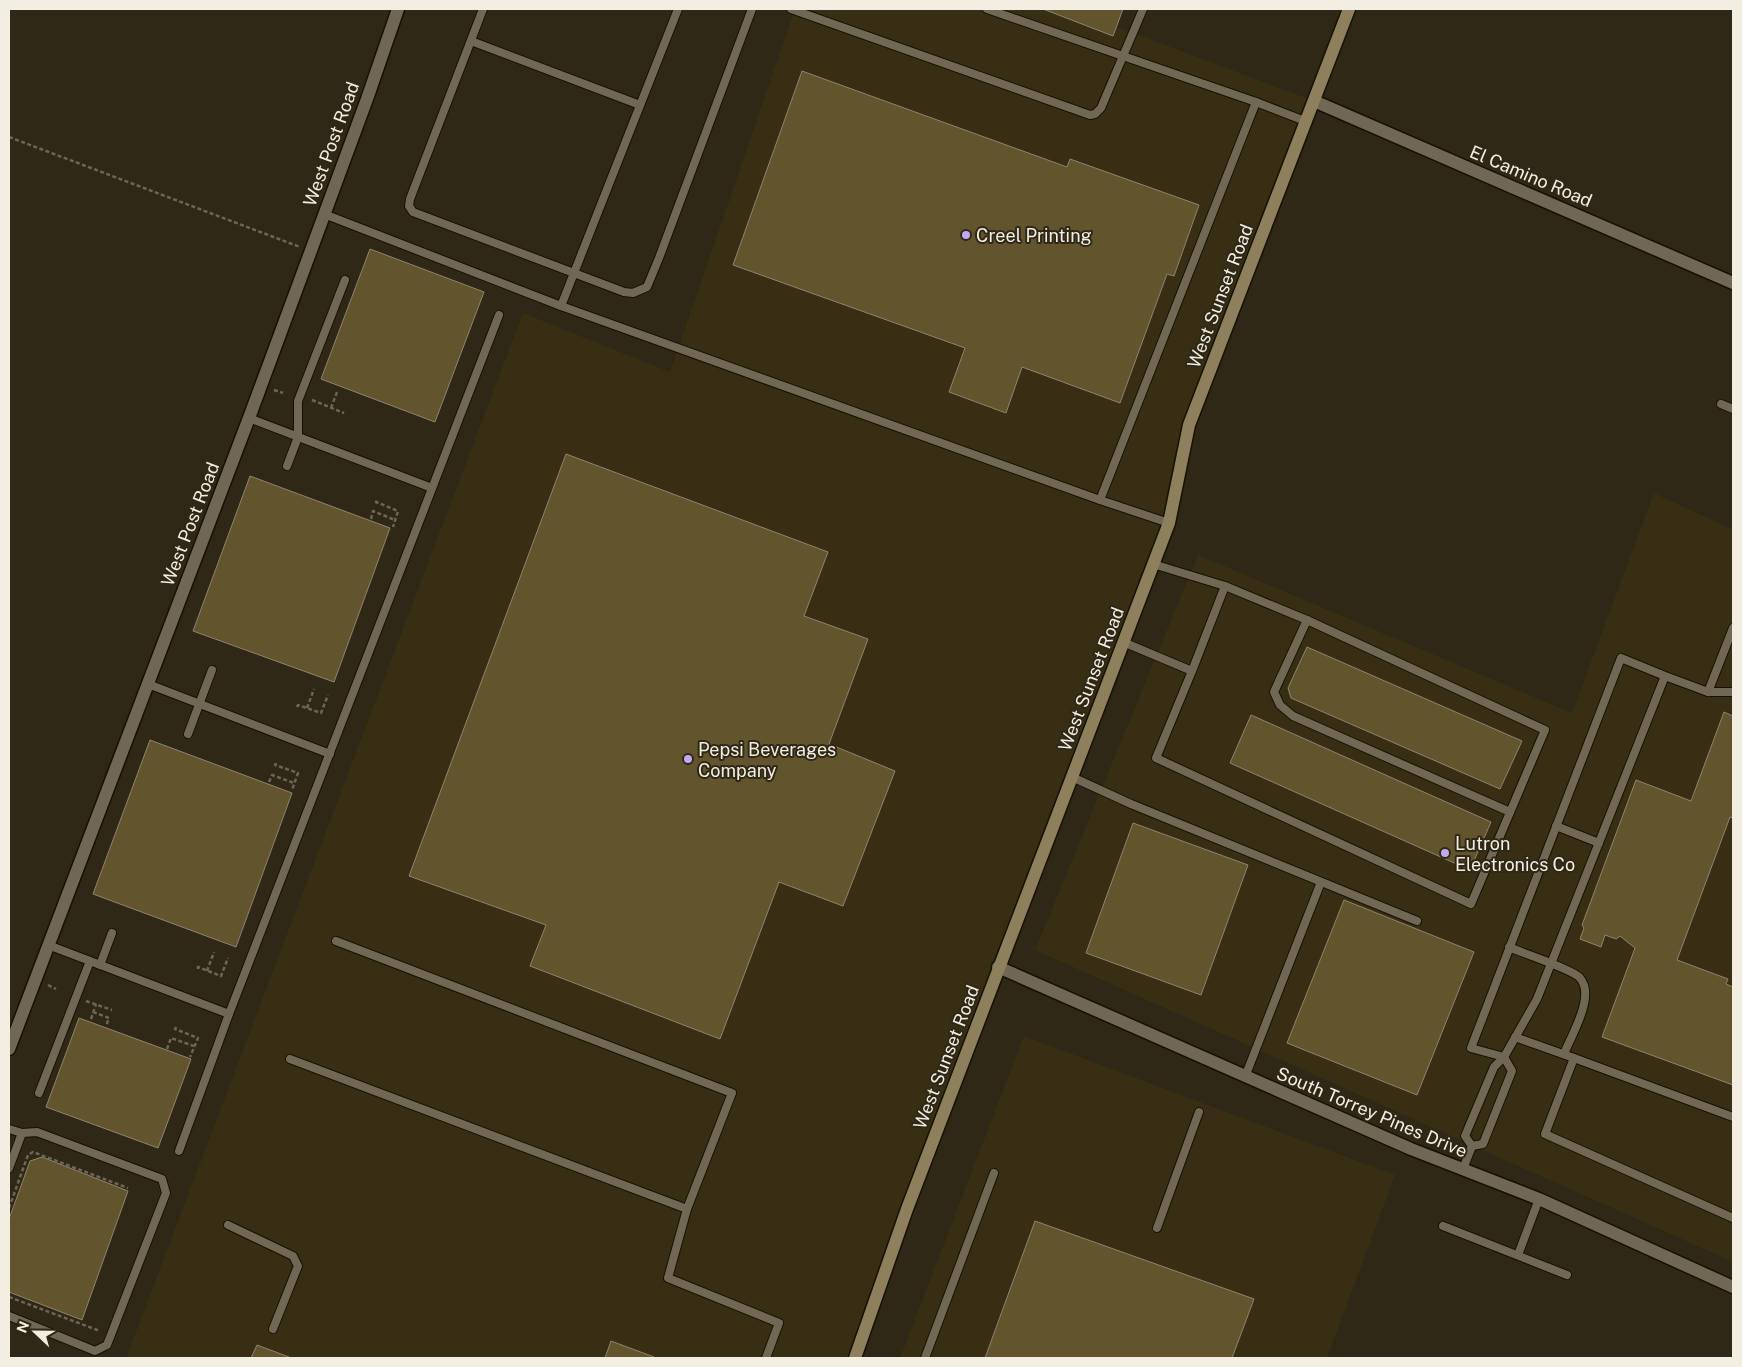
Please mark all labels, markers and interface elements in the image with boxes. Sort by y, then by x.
street label: West Post Road [299,79,363,209]
street label: El Camino Road [1467,141,1595,211]
street label: West Sunset Road [1183,221,1257,371]
place label: Creel Printing [976,225,1092,246]
marker: Creel Printing [960,229,972,241]
street label: West Post Road [157,459,223,589]
street label: West Sunset Road [1054,604,1128,754]
place label: Pepsi Beverages Company [698,739,836,781]
marker: Pepsi Beverages Company [682,753,694,765]
place label: Lutron Electronics Co [1455,833,1575,875]
marker: Lutron Electronics Co [1439,847,1451,859]
street label: West Sunset Road [909,982,983,1132]
street label: South Torrey Pines Drive [1274,1062,1470,1162]
north arrow [10,1307,60,1357]
text: N [13,1319,32,1335]

